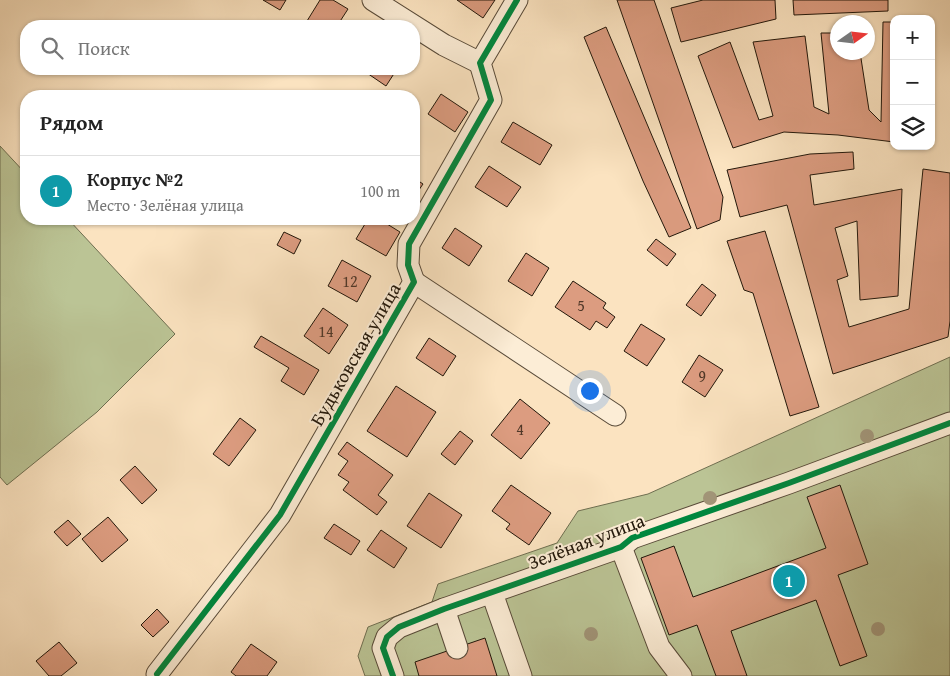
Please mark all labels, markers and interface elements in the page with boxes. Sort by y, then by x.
north arrow [830,15,875,60]
map controls [890,15,935,150]
button: + [890,15,935,60]
search box [20,20,420,75]
icon: search [38,34,66,62]
text: Поиск [78,34,130,62]
button: − [890,60,935,105]
button: layers [890,105,935,150]
text: Рядом [40,107,103,138]
text: Корпус №2 [87,165,183,193]
text: 1 [52,179,60,203]
text: 100 m [360,179,400,203]
text: Место · Зелёная улица [87,193,244,217]
house number: 12 [342,269,358,293]
street label: Будьковская улица [303,277,407,431]
house number: 5 [577,293,585,317]
house number: 14 [318,319,334,343]
house number: 9 [698,364,706,388]
your location [577,378,603,404]
house number: 4 [516,417,524,441]
street label: Зелёная улица [523,506,649,576]
pin: 1 [773,562,805,600]

